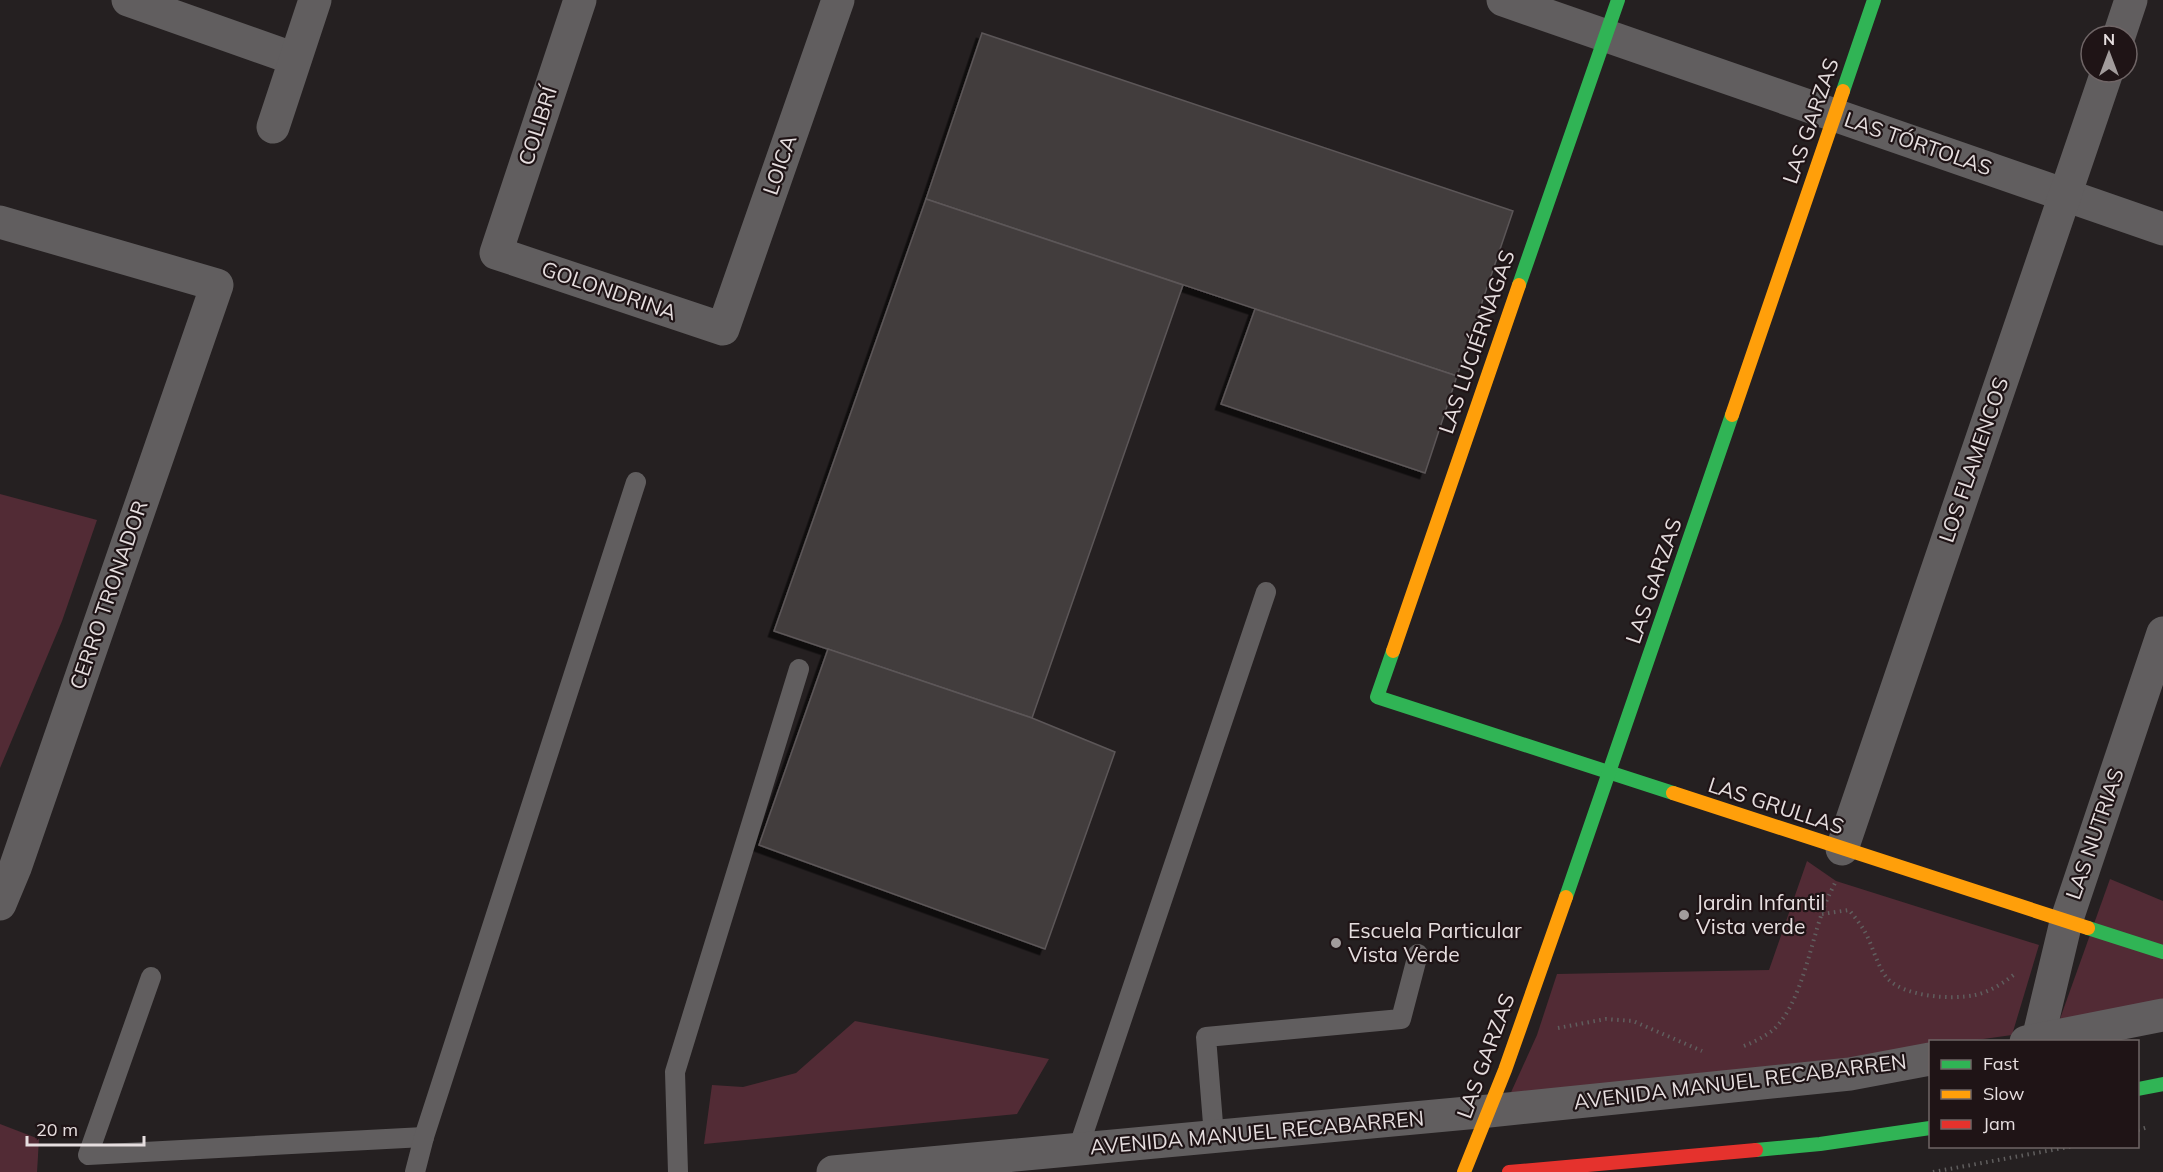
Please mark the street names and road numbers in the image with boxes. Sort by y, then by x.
street label: LAS GARZAS [1776,55,1844,187]
street label: COLIBRÍ [512,82,562,168]
street label: LAS TÓRTOLAS [1841,106,1996,180]
street label: LOICA [757,131,802,198]
street label: LAS LUCIÉRNAGAS [1432,246,1520,437]
street label: GOLONDRINA [538,255,681,325]
street label: LOS FLAMENCOS [1933,374,2014,546]
street label: CERRO TRONADOR [63,497,153,693]
street label: LAS GARZAS [1619,515,1687,647]
street label: LAS NUTRIAS [2059,765,2129,903]
street label: LAS GRULLAS [1705,771,1847,839]
street label: LAS GARZAS [1450,990,1520,1122]
street label: AVENIDA MANUEL RECABARREN [1572,1048,1908,1114]
street label: AVENIDA MANUEL RECABARREN [1089,1104,1425,1160]

